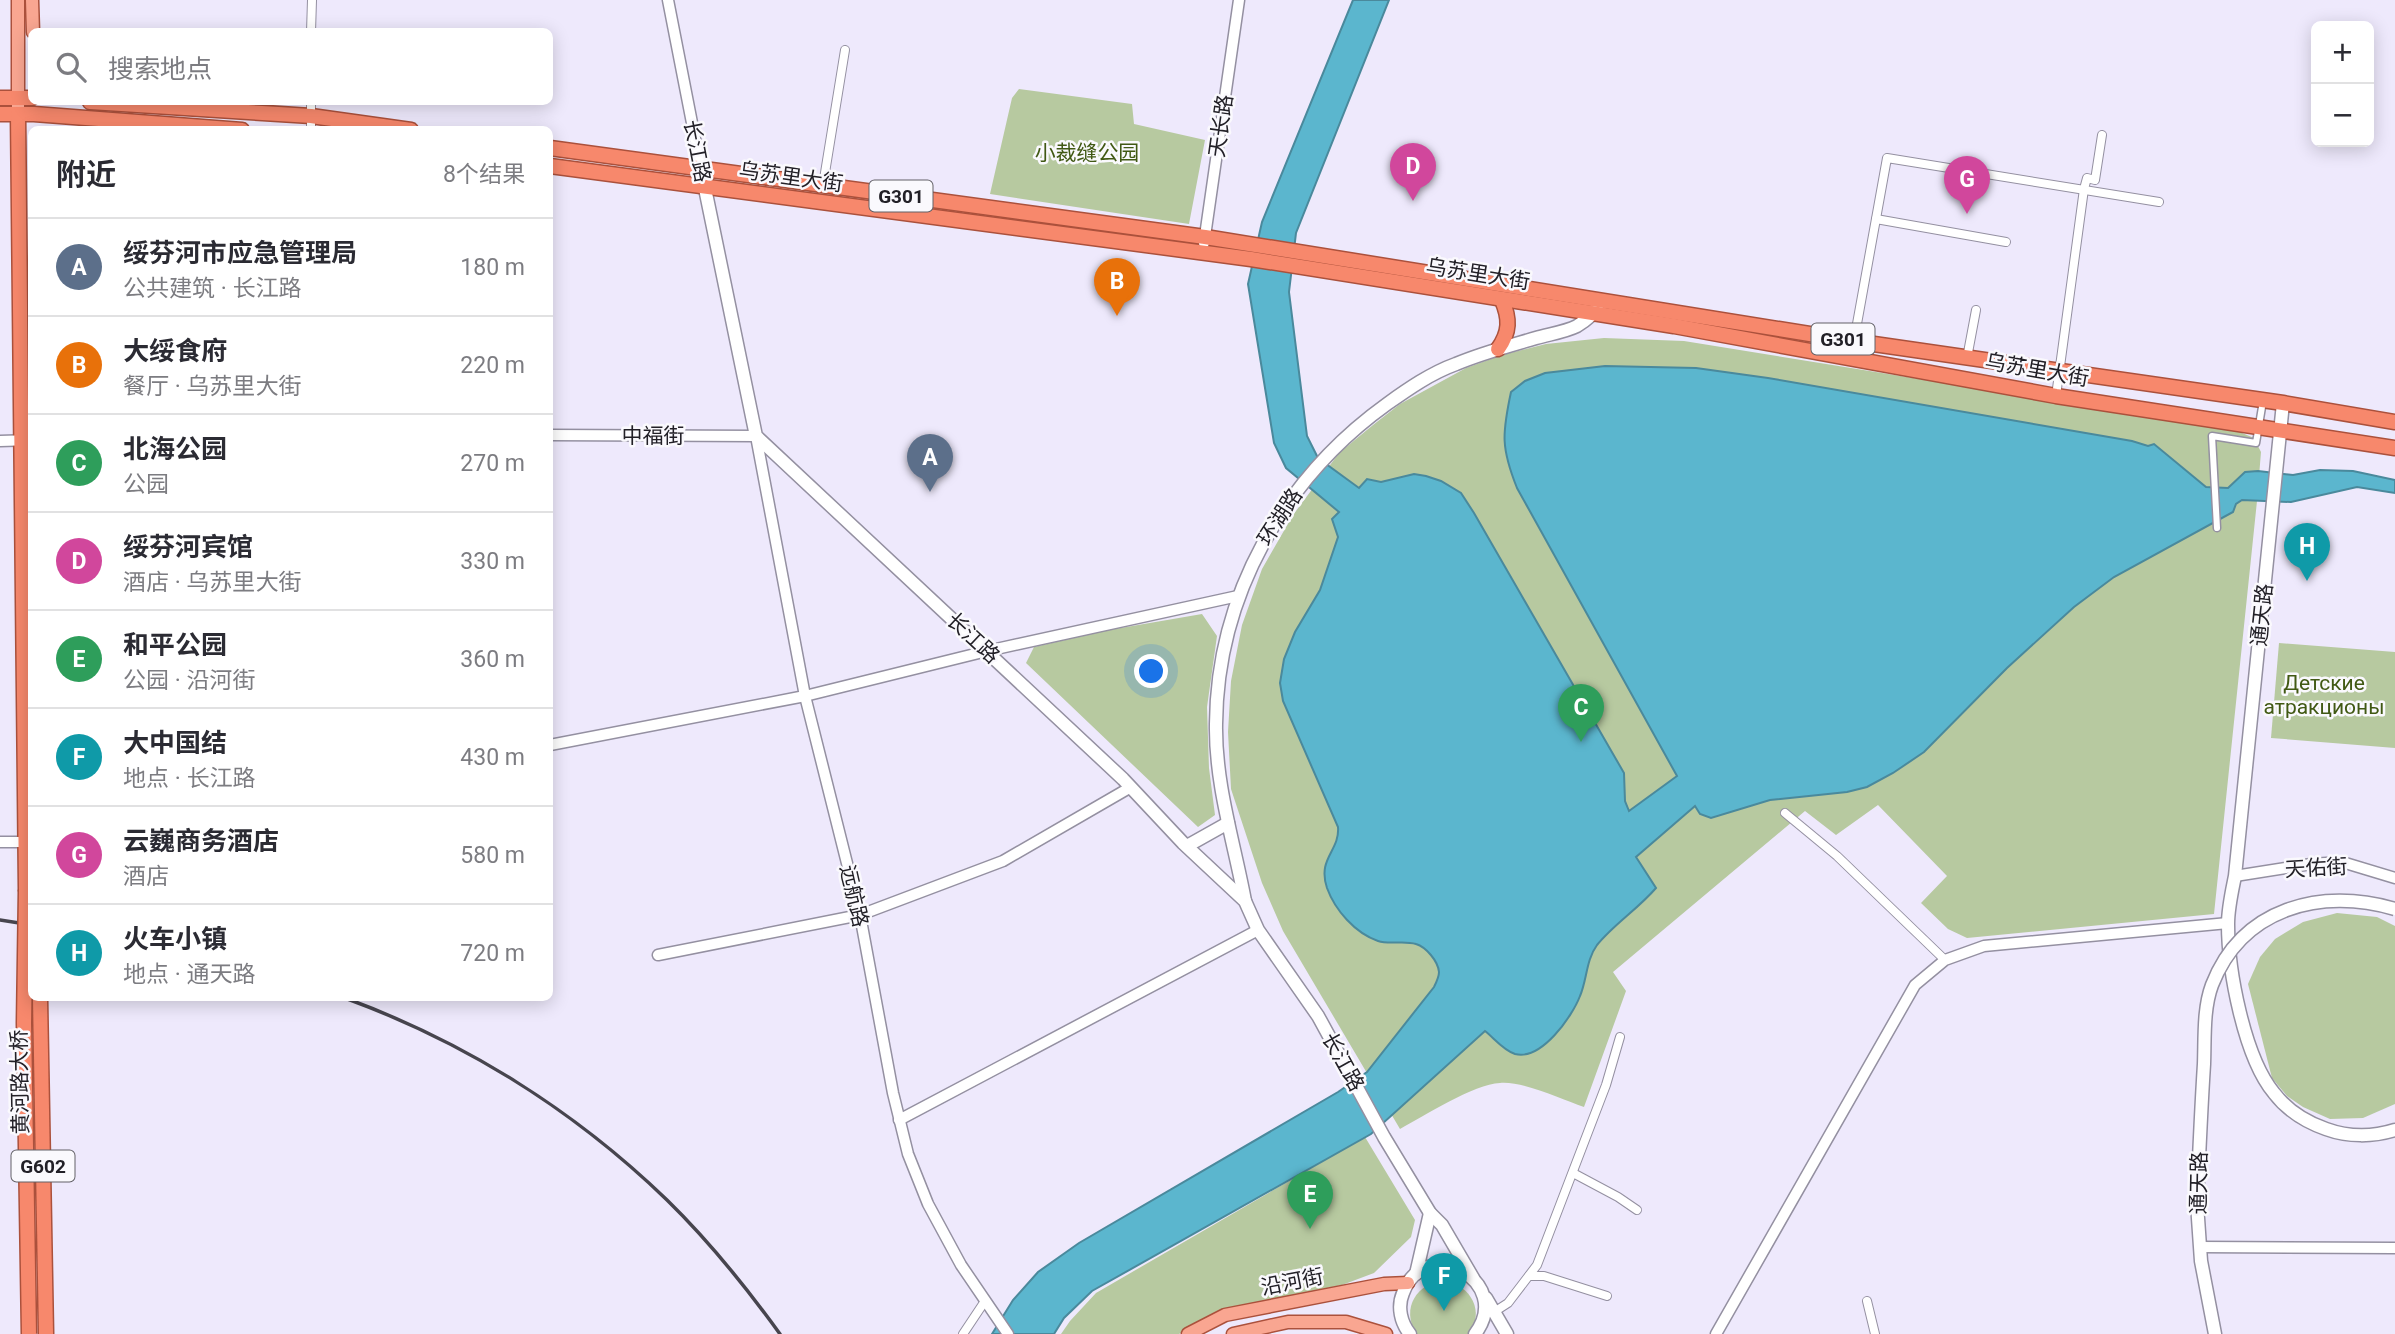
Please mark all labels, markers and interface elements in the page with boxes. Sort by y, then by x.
map controls [2311,21,2374,147]
button: + [2311,21,2374,84]
search box [28,28,553,105]
icon: search [52,48,90,86]
text: 搜索地点 [108,54,212,84]
button: − [2311,84,2374,147]
street label: 天长路 [1205,93,1237,159]
street label: 长江路 [679,118,715,184]
park label: 小裁缝公园 [1035,141,1140,165]
pin: D [1390,143,1436,201]
pin: G [1944,156,1990,214]
text: 附近 [56,157,116,192]
street label: 乌苏里大街 [737,158,845,196]
text: 8个结果 [443,161,525,188]
road number: G301 [870,180,932,212]
text: 绥芬河市应急管理局 [123,238,357,268]
text: A [71,254,87,281]
text: 180 m [460,254,525,281]
street label: 乌苏里大街 [1424,254,1532,294]
pin: B [1094,258,1140,316]
text: 公共建筑 · 长江路 [123,275,301,302]
road number: G301 [1812,324,1874,354]
text: 大绥食府 [123,336,227,366]
street label: 乌苏里大街 [1983,349,2091,391]
text: B [72,352,86,379]
text: 220 m [460,352,525,379]
text: 餐厅 · 乌苏里大街 [123,373,301,400]
street label: 中福街 [622,424,685,448]
text: 北海公园 [123,434,227,464]
pin: A [907,434,953,492]
text: C [71,450,87,477]
text: 270 m [460,450,525,477]
text: 公园 [123,471,169,498]
street label: 环湖路 [1253,484,1307,550]
pin: H [2284,523,2330,581]
text: 绥芬河宾馆 [123,532,253,562]
text: D [72,548,86,575]
text: 330 m [460,548,525,575]
text: 酒店 · 乌苏里大街 [123,569,301,596]
street label: 通天路 [2247,582,2277,648]
street label: 长江路 [942,608,1004,668]
text: 和平公园 [123,630,227,660]
text: E [73,646,85,673]
text: 360 m [460,646,525,673]
your location [1134,654,1168,688]
text: 公园 · 沿河街 [123,667,255,694]
park label: Детские атракционы [2264,671,2384,719]
pin: C [1558,684,1604,742]
text: 大中国结 [123,728,227,758]
text: F [73,744,85,771]
text: 430 m [460,744,525,771]
text: 地点 · 长江路 [123,765,255,792]
text: 云巍商务酒店 [123,826,279,856]
text: G [71,842,87,869]
text: 580 m [460,842,525,869]
street label: 天佑街 [2284,854,2348,882]
text: 酒店 [123,863,169,890]
street label: 远航路 [835,863,873,929]
text: 火车小镇 [123,924,227,954]
text: H [71,940,87,967]
text: 720 m [460,940,525,967]
text: 地点 · 通天路 [123,961,255,988]
street label: 黄河路大桥 [7,1029,33,1135]
street label: 长江路 [1317,1029,1369,1095]
road number: G602 [12,1150,74,1182]
street label: 通天路 [2186,1151,2212,1215]
pin: E [1287,1171,1333,1229]
pin: F [1421,1253,1467,1311]
street label: 沿河街 [1259,1264,1325,1300]

